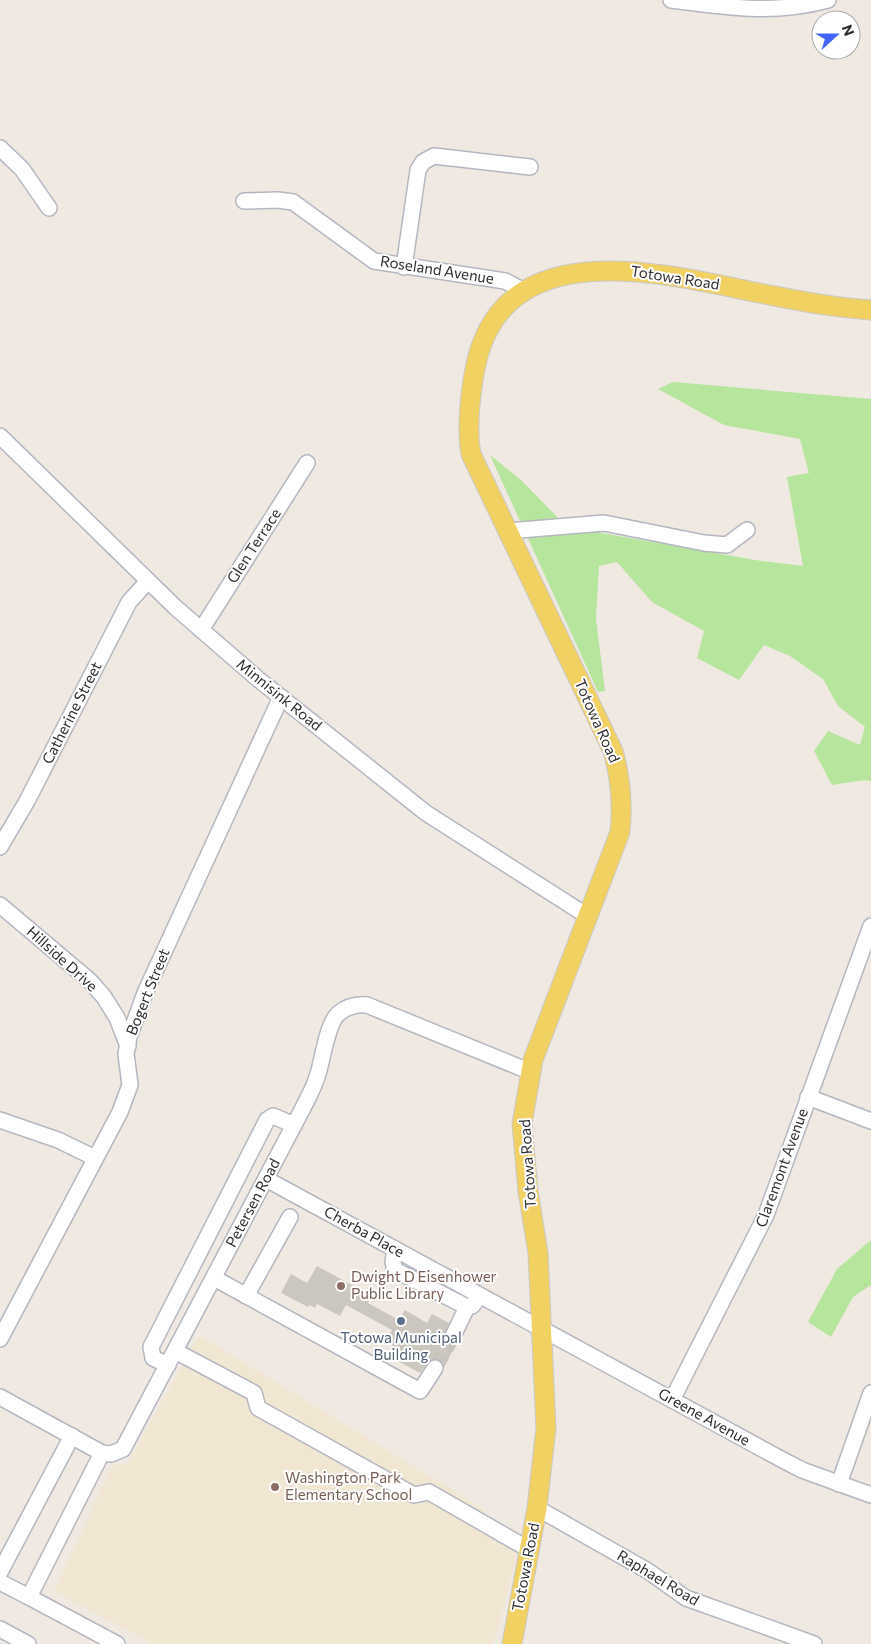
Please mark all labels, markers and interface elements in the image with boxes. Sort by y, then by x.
north arrow [811,10,861,60]
text: N [839,22,858,38]
street label: Roseland Avenue [379,251,495,287]
street label: Totowa Road [629,261,721,293]
street label: Glen Terrace [222,505,284,586]
street label: Minnisink Road [233,654,326,734]
street label: Catherine Street [38,658,105,767]
street label: Totowa Road [571,676,624,765]
street label: Hillside Drive [24,922,102,995]
street label: Bogert Street [122,946,173,1038]
street label: Claremont Avenue [751,1106,811,1230]
street label: Totowa Road [515,1119,539,1209]
street label: Petersen Road [221,1155,283,1250]
street label: Cherba Place [321,1202,408,1261]
place label: Dwight D Eisenhower Public Library [351,1267,497,1302]
marker: Dwight D Eisenhower Public Library [335,1280,347,1292]
marker: Totowa Municipal Building [395,1315,407,1327]
place label: Totowa Municipal Building [340,1328,462,1363]
street label: Greene Avenue [656,1384,754,1449]
place label: Washington Park Elementary School [285,1468,412,1503]
marker: Washington Park Elementary School [269,1481,281,1493]
street label: Totowa Road [508,1521,542,1613]
street label: Raphael Road [614,1546,703,1609]

